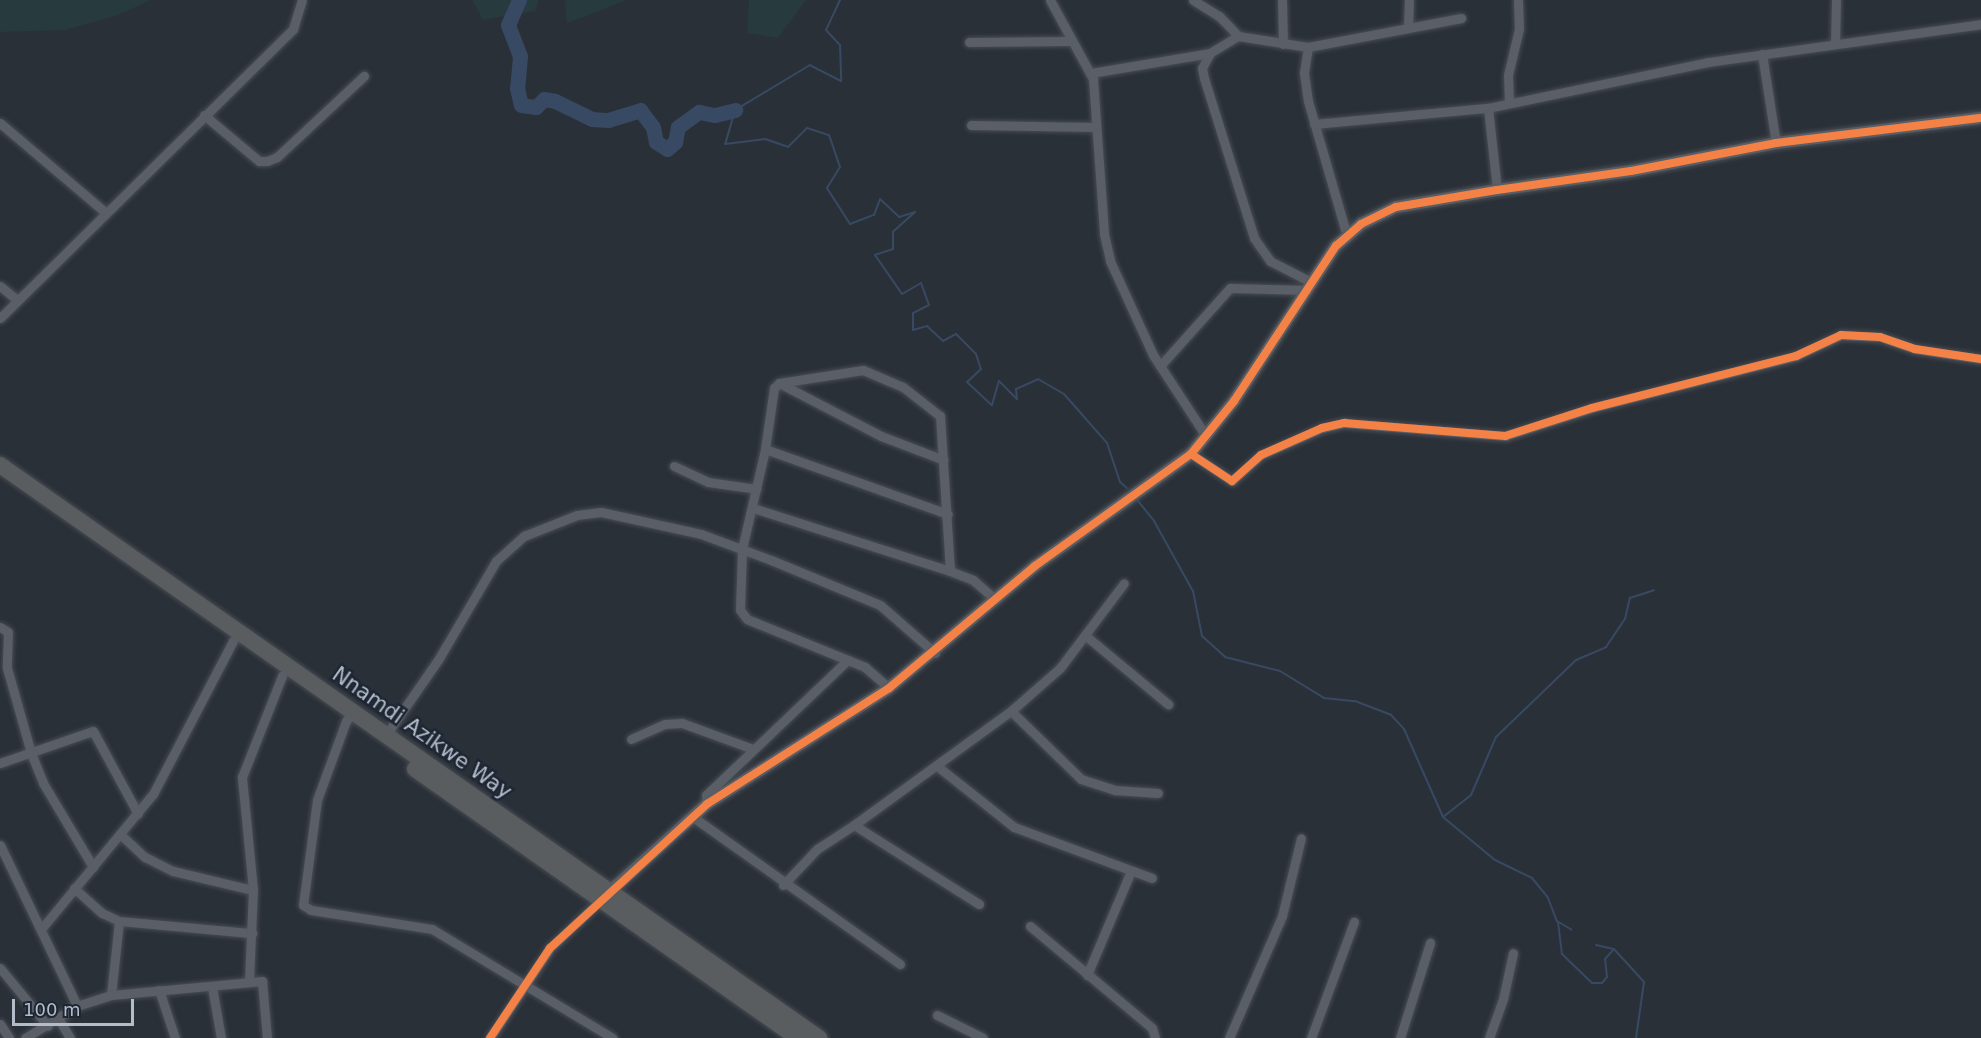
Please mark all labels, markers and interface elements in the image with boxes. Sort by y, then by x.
street label: Nnamdi Azikwe Way [328,662,516,804]
scale bar [15,987,136,1025]
text: 100 m [23,999,81,1020]

